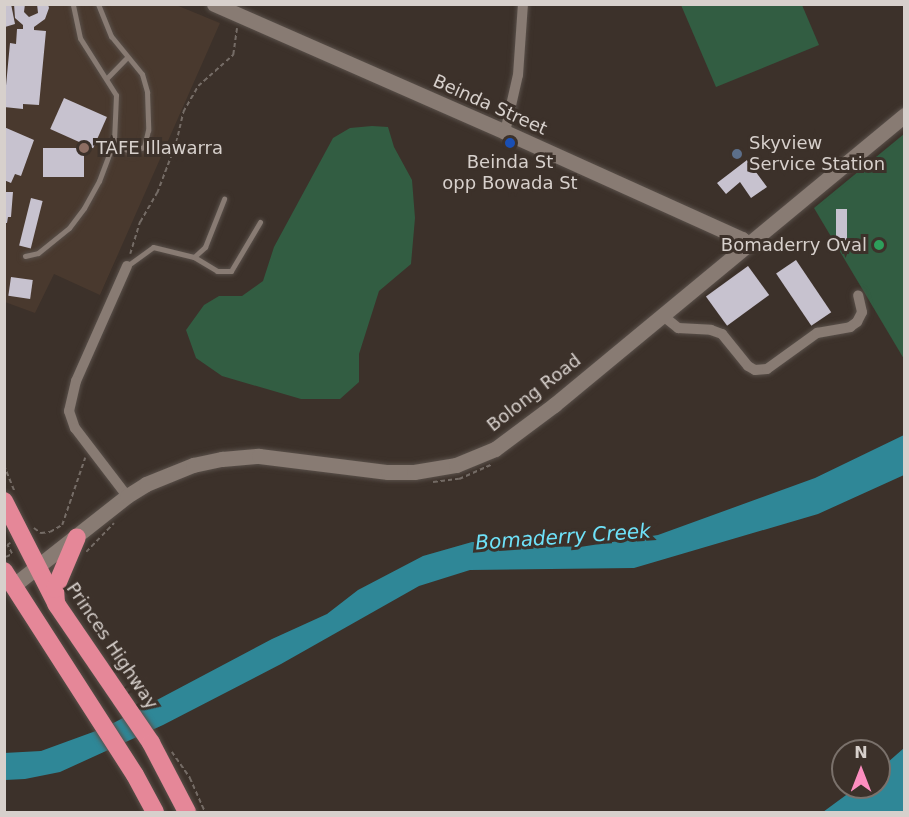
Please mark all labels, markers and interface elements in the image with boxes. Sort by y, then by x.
street label: Beinda Street [430,70,550,140]
place label: Skyview Service Station [749,133,885,176]
marker: Beinda St opp Bowada St [503,136,517,150]
place label: TAFE Illawarra [96,137,223,159]
marker: TAFE Illawarra [77,141,91,155]
marker: Skyview Service Station [730,147,744,161]
place label: Beinda St opp Bowada St [442,152,578,195]
place label: Bomaderry Oval [721,234,867,256]
marker: Bomaderry Oval [872,238,886,252]
street label: Bolong Road [483,350,585,436]
water label: Bomaderry Creek [475,519,651,555]
street label: Princes Highway [62,579,162,713]
north arrow [831,739,891,799]
text: N [854,743,868,762]

